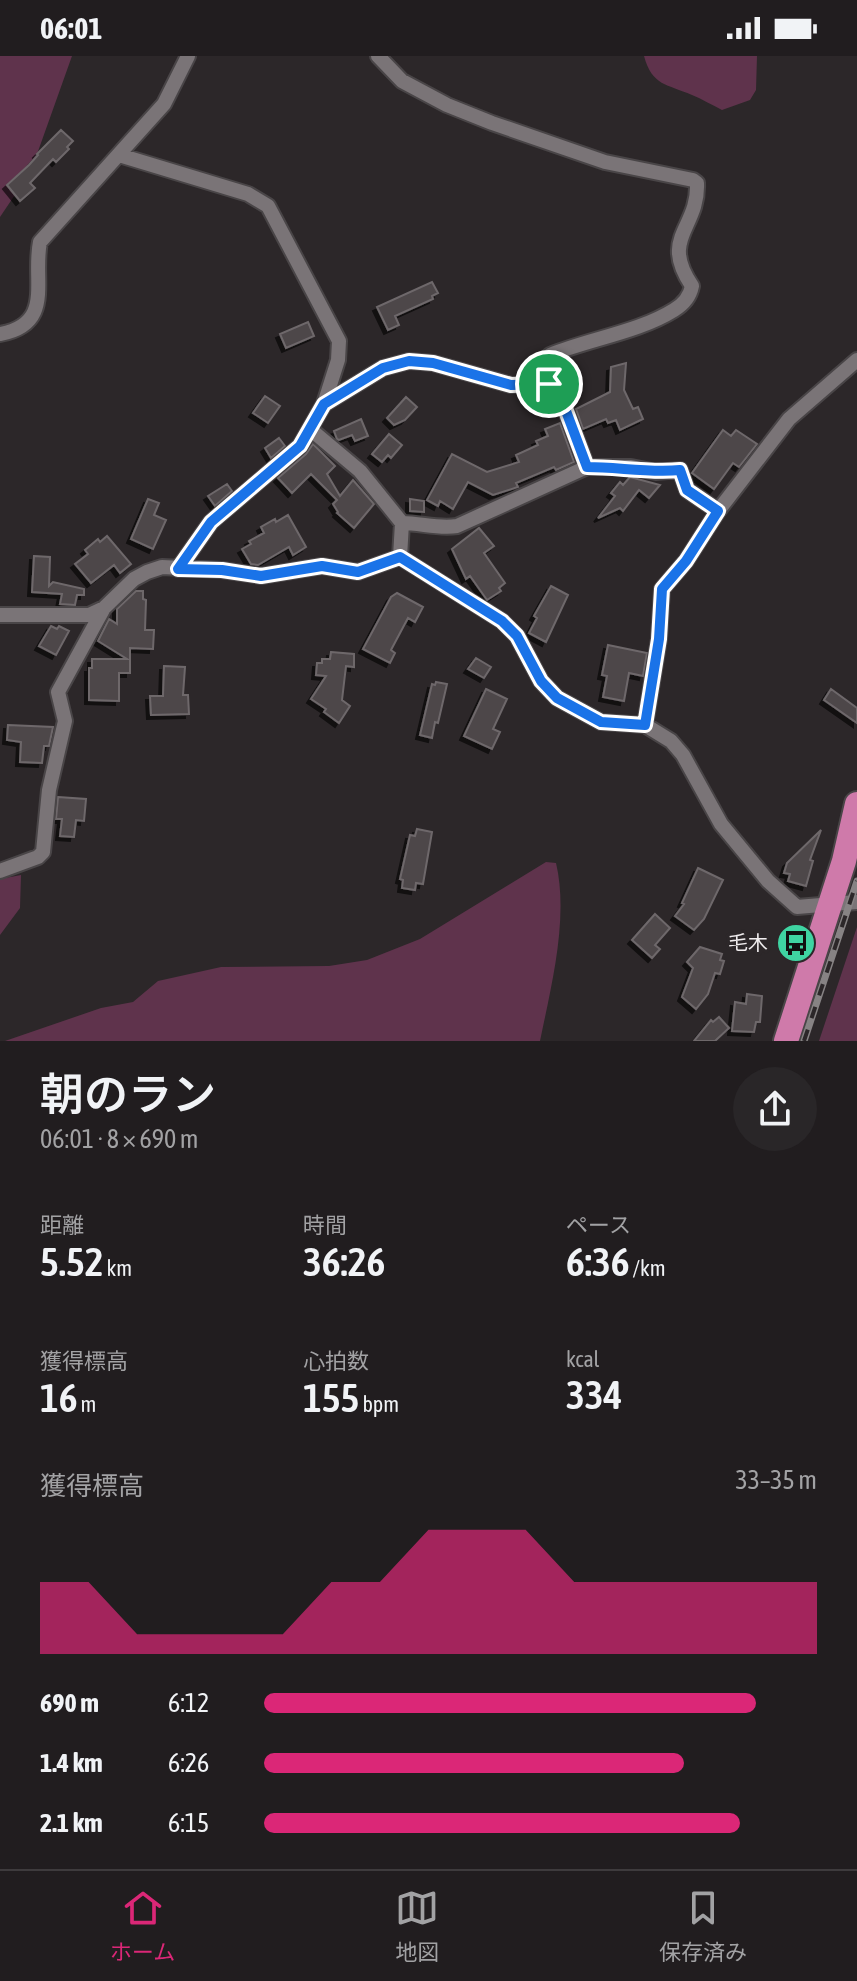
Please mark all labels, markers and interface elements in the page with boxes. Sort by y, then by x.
text: 06:01 [40,11,102,45]
pin [515,350,583,418]
icon: arrive [527,362,571,406]
bus stop icon: 毛木 [775,922,817,964]
place label: 毛木 [728,931,768,954]
button: share [733,1067,817,1151]
text: 朝のラン [40,1069,216,1119]
text: 06:01 · 8 × 690 m [40,1124,199,1154]
text: 距離 [40,1212,84,1238]
text: 時間 [303,1212,347,1238]
text: ペース [566,1212,631,1238]
text: 5.52 [40,1239,104,1284]
text: 36:26 [303,1239,385,1284]
text: 6:36 [566,1239,630,1284]
text: km [104,1255,132,1281]
text: /km [630,1255,666,1281]
text: kcal [566,1346,599,1372]
text: 獲得標高 [40,1348,128,1374]
text: 心拍数 [303,1348,369,1374]
text: 334 [566,1372,622,1417]
text: 16 [40,1375,78,1420]
text: 155 [303,1375,359,1420]
text: m [78,1391,96,1417]
text: bpm [359,1391,399,1417]
text: 33–35 m [735,1465,817,1495]
text: 獲得標高 [40,1471,144,1501]
text: 690 m [40,1688,99,1718]
text: 6:12 [168,1688,209,1718]
text: 1.4 km [40,1748,103,1778]
text: 6:26 [168,1748,209,1778]
text: 2.1 km [40,1808,103,1838]
text: 6:15 [168,1808,209,1838]
tab: ホーム [110,1886,175,1966]
tab: 地図 [395,1886,439,1966]
tab: 保存済み [659,1886,747,1966]

